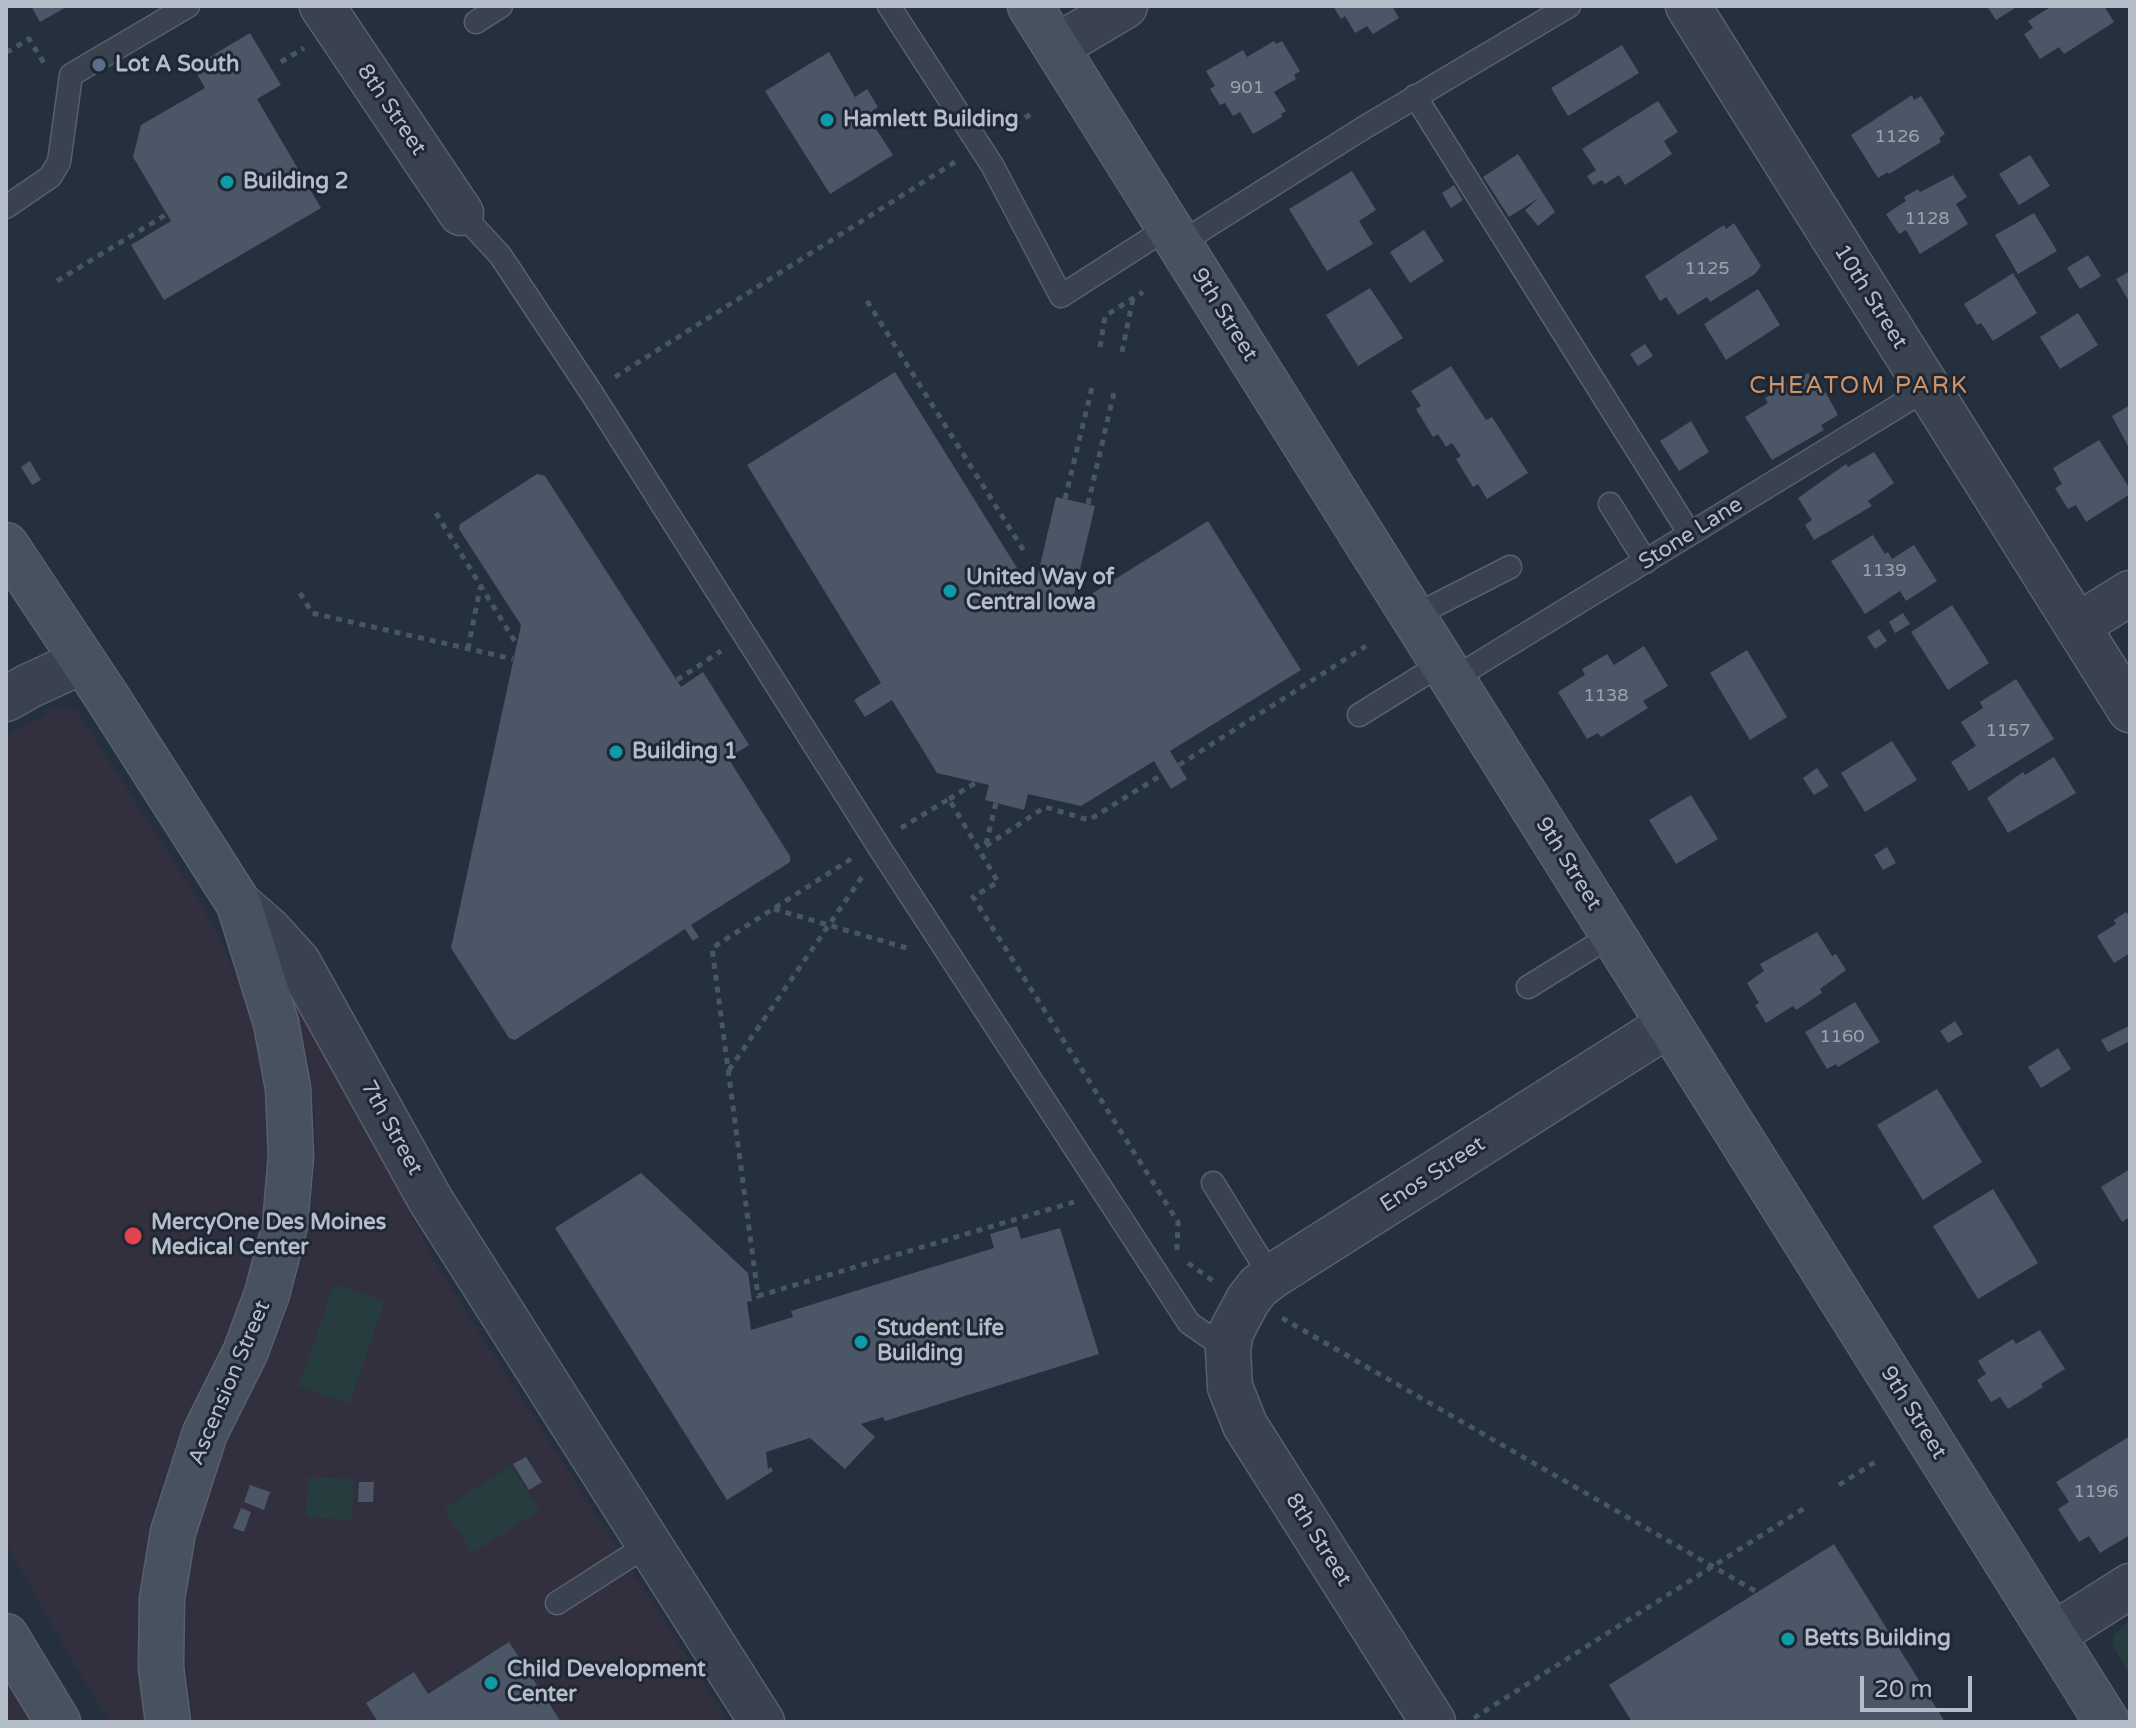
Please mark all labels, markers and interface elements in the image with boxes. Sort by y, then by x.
place label: Lot A South [115,52,239,78]
marker: Lot A South [90,56,108,74]
street label: 8th Street [351,59,431,161]
house number: 901 [1230,77,1264,99]
place label: Hamlett Building [843,107,1019,133]
marker: Hamlett Building [818,111,836,129]
house number: 1126 [1874,126,1920,148]
place label: Building 2 [243,169,349,195]
marker: Building 2 [218,173,236,191]
house number: 1128 [1904,208,1950,230]
street label: 10th Street [1828,240,1912,354]
house number: 1125 [1684,258,1730,280]
street label: 9th Street [1185,264,1263,366]
district label: CHEATOM PARK [1749,373,1969,401]
street label: Stone Lane [1634,492,1748,576]
house number: 1139 [1861,560,1907,582]
place label: United Way of Central Iowa [966,565,1114,616]
marker: United Way of Central Iowa [941,582,959,600]
house number: 1138 [1583,685,1629,707]
house number: 1157 [1985,720,2031,742]
place label: Building 1 [632,739,738,765]
marker: Building 1 [607,743,625,761]
street label: 9th Street [1529,813,1607,915]
house number: 1160 [1819,1026,1865,1048]
street label: 7th Street [354,1076,428,1180]
street label: Enos Street [1376,1131,1490,1219]
place label: MercyOne Des Moines Medical Center [151,1210,386,1262]
marker: MercyOne Des Moines Medical Center [122,1225,144,1247]
street label: Ascension Street [183,1297,277,1469]
place label: Student Life Building [877,1316,1004,1368]
marker: Student Life Building [852,1333,870,1351]
street label: 9th Street [1874,1362,1952,1464]
house number: 1196 [2073,1481,2119,1503]
street label: 8th Street [1279,1489,1357,1591]
place label: Betts Building [1804,1626,1951,1652]
marker: Betts Building [1779,1630,1797,1648]
place label: Child Development Center [507,1657,706,1708]
scale bar [1864,1660,1976,1710]
marker: Child Development Center [482,1674,500,1692]
text: 20 m [1874,1675,1932,1704]

